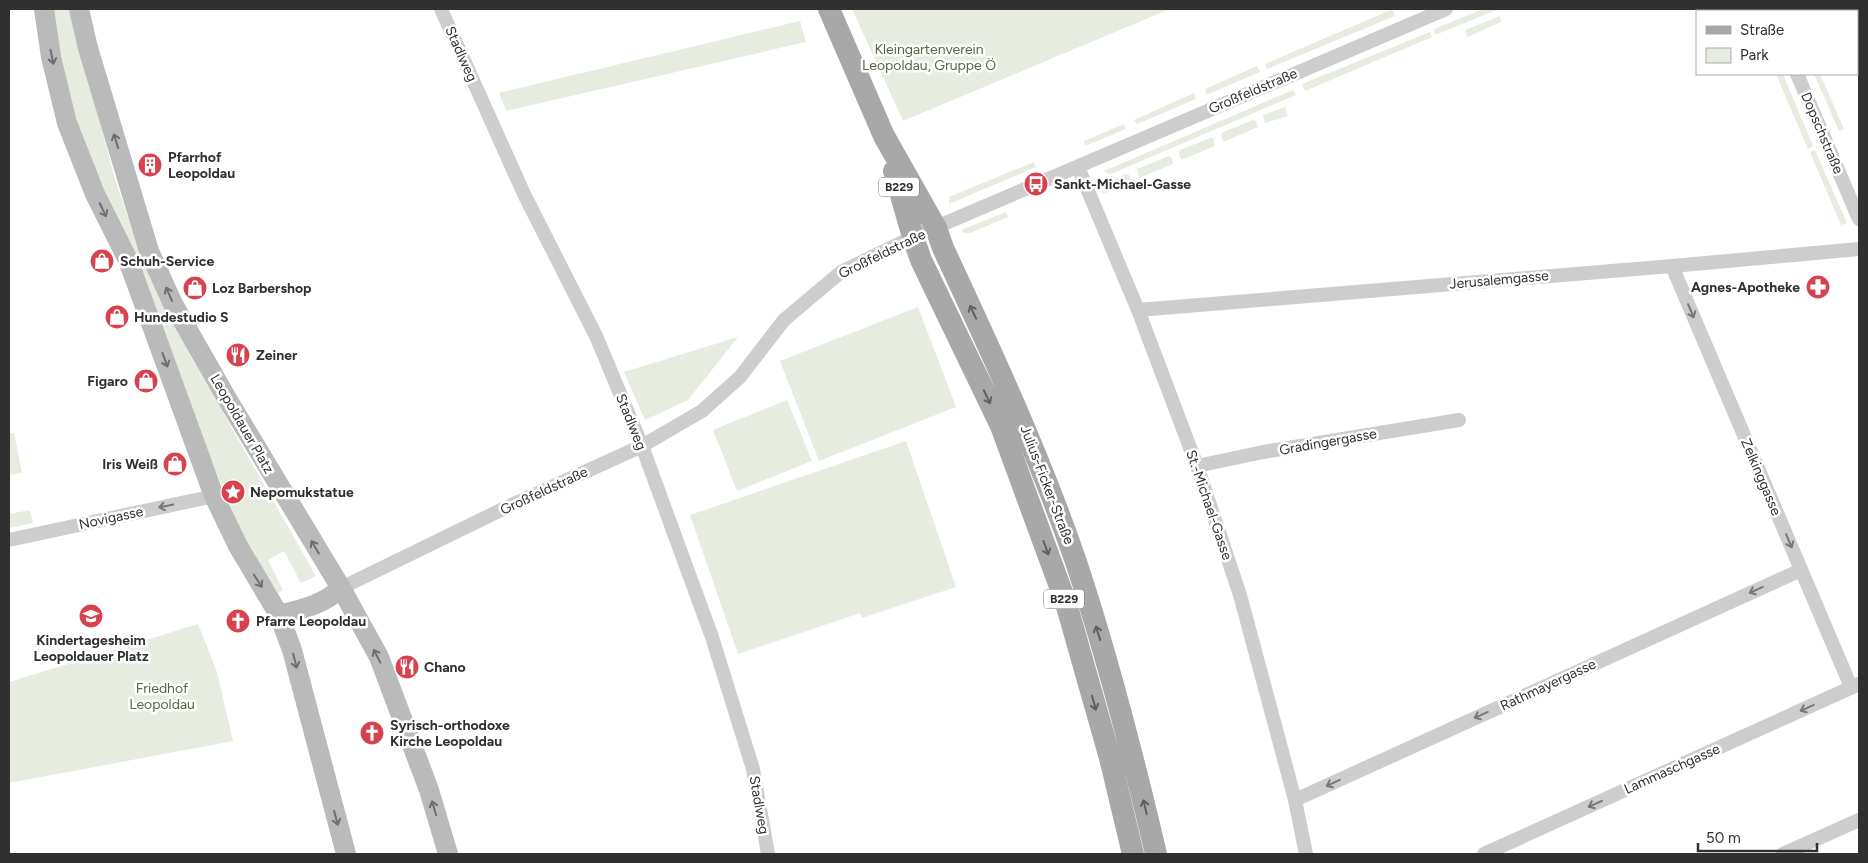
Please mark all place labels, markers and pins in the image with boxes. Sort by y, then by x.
place label: Pfarrhof Leopoldau [168,149,235,182]
building icon: Pfarrhof Leopoldau [137,152,163,178]
bus stop icon: Sankt-Michael-Gasse [1023,171,1049,197]
place label: Sankt-Michael-Gasse [1054,176,1191,193]
shop icon: Schuh-Service [89,248,115,274]
place label: Schuh-Service [120,253,214,270]
pharmacy icon: Agnes-Apotheke [1805,274,1831,300]
shop icon: Loz Barbershop [182,275,208,301]
place label: Agnes-Apotheke [1691,279,1800,296]
place label: Loz Barbershop [212,280,311,297]
shop icon: Hundestudio S [104,304,130,330]
place label: Hundestudio S [134,309,229,326]
restaurant icon: Zeiner [225,342,251,368]
place label: Zeiner [256,347,298,364]
shop icon: Figaro [133,368,159,394]
place label: Figaro [87,373,128,390]
shop icon: Iris Weiß [162,451,188,477]
place label: Iris Weiß [102,456,158,473]
place icon: Nepomukstatue [220,479,246,505]
place label: Nepomukstatue [250,484,354,501]
school or university icon: Kindertagesheim Leopoldauer Platz [78,603,104,629]
church icon: Pfarre Leopoldau [225,608,251,634]
place label: Pfarre Leopoldau [256,613,366,630]
place label: Kindertagesheim Leopoldauer Platz [33,632,149,665]
restaurant icon: Chano [394,654,420,680]
place label: Chano [424,659,466,676]
place label: Syrisch-orthodoxe Kirche Leopoldau [390,717,510,750]
church icon: Syrisch-orthodoxe Kirche Leopoldau [359,720,385,746]

